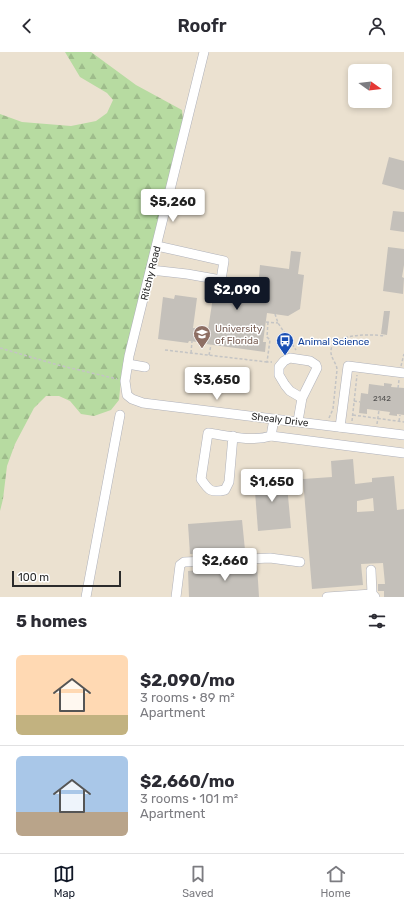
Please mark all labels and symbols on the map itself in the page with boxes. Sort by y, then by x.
north arrow [348,64,392,108]
pin: $5,260 [140,189,206,223]
street label: Ritchy Road [138,245,164,302]
pin: $2,090 [204,277,270,311]
place label: University of Florida [215,323,263,347]
school or university icon: University of Florida [192,324,212,349]
bus stop icon: Animal Science [275,331,295,356]
place label: Animal Science [298,336,370,348]
pin: $3,650 [184,367,250,401]
house number: 2142 [373,394,391,403]
street label: Shealy Drive [251,411,310,430]
pin: $1,650 [239,469,305,503]
pin: $2,660 [192,548,258,582]
scale bar [12,569,121,588]

